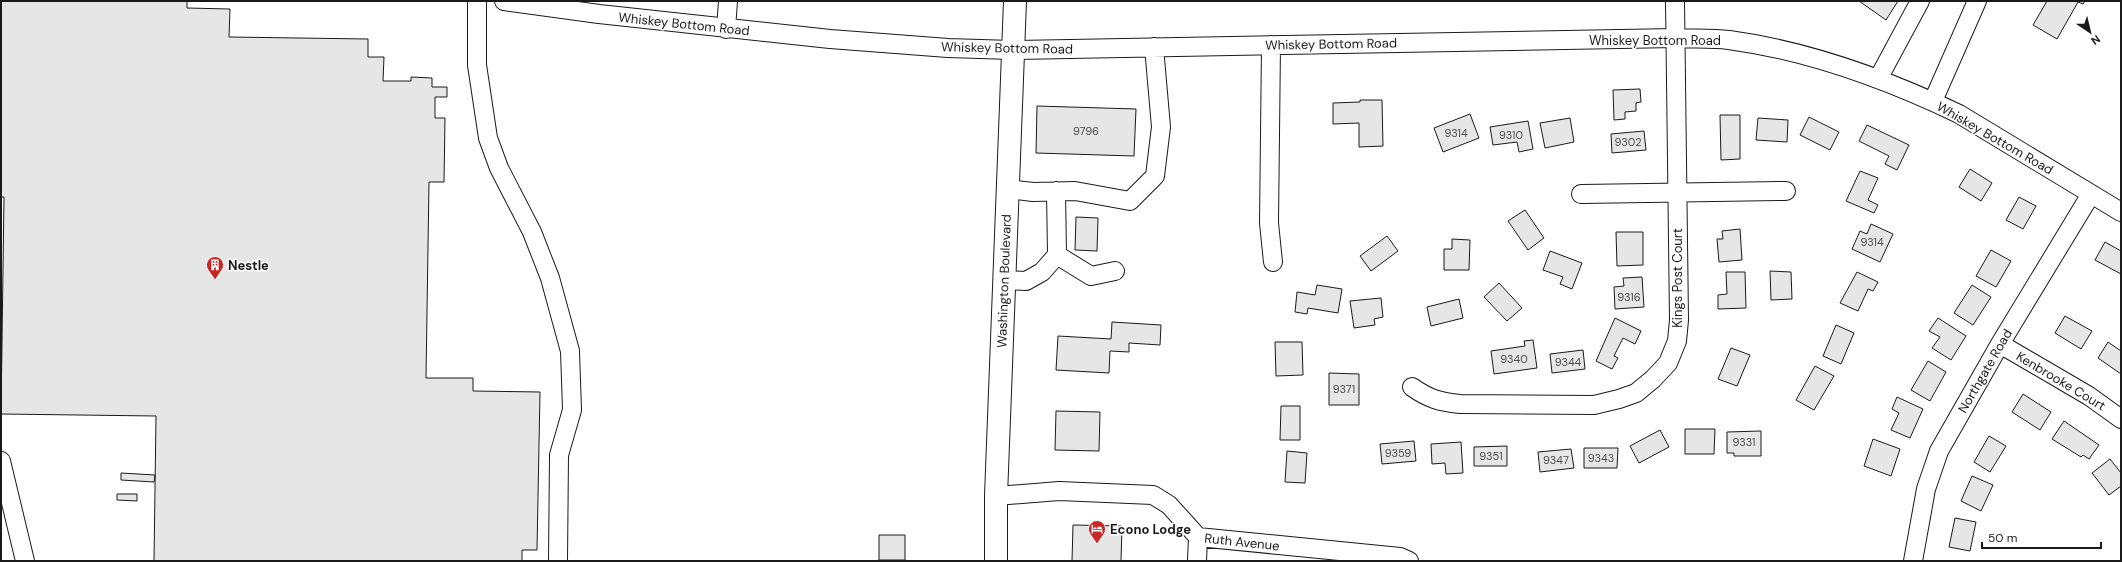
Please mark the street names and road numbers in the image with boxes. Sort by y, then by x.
street label: Whiskey Bottom Road [618,9,750,39]
street label: Whiskey Bottom Road [1589,32,1721,49]
street label: Whiskey Bottom Road [1265,34,1397,54]
street label: Whiskey Bottom Road [941,38,1073,58]
street label: Whiskey Bottom Road [1934,98,2056,178]
street label: Washington Boulevard [993,214,1015,348]
street label: Kings Post Court [1669,228,1686,328]
street label: Northgate Road [1954,326,2016,416]
street label: Kenbrooke Court [2013,348,2109,414]
street label: Ruth Avenue [1204,530,1280,554]

